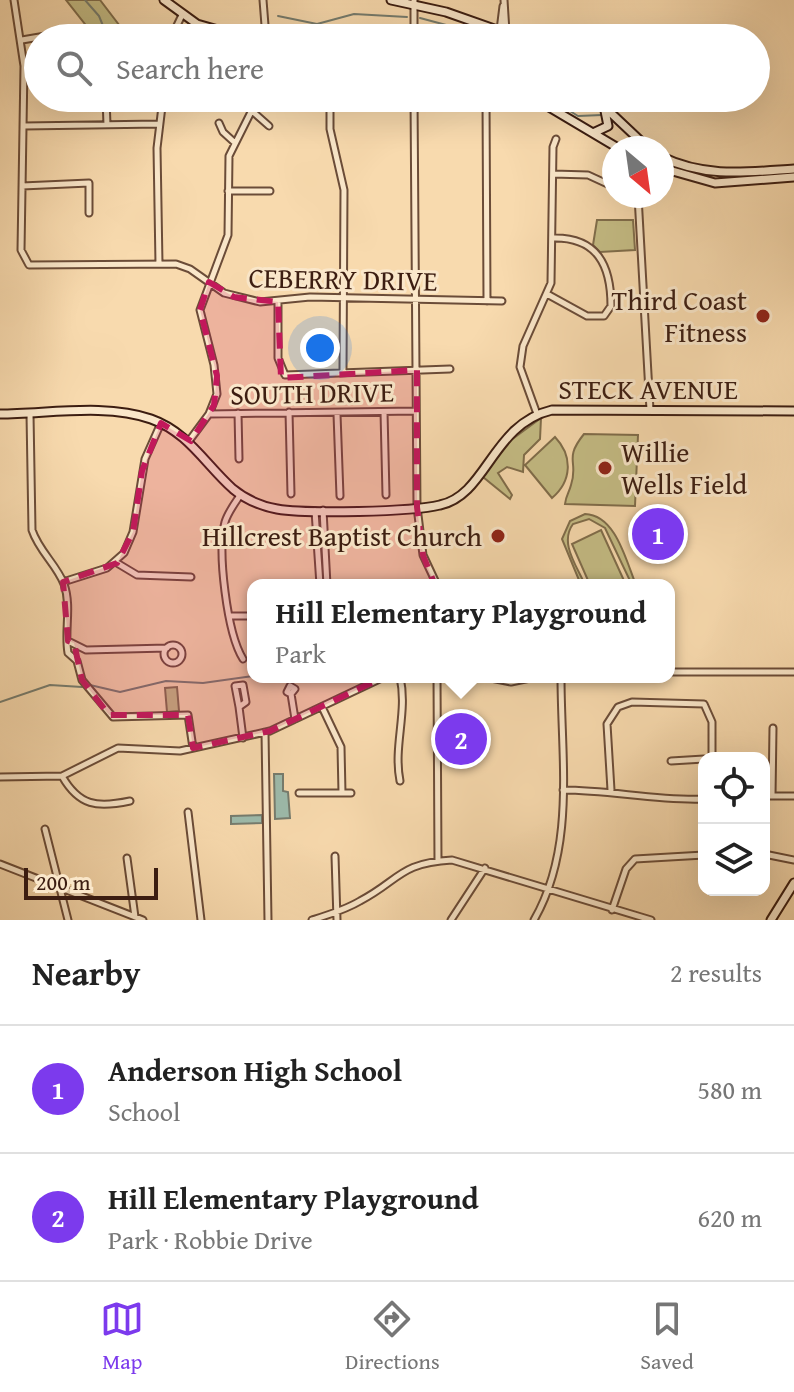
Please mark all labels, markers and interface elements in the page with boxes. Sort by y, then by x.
search box [24,24,770,112]
icon: search [52,46,96,90]
text: Search here [116,46,264,90]
north arrow [602,136,674,208]
street label: CEBERRY DRIVE [248,256,438,301]
place label: Third Coast Fitness [612,279,747,352]
marker: Third Coast Fitness [754,307,772,325]
your location [300,328,340,368]
street label: STECK AVENUE [558,368,738,409]
street label: SOUTH DRIVE [230,371,394,414]
place label: Willie Wells Field [621,431,747,504]
marker: Willie Wells Field [596,459,614,477]
pin: 1 [632,504,684,564]
place label: Hillcrest Baptist Church [202,515,482,556]
marker: Hillcrest Baptist Church [489,527,507,545]
popup [247,579,675,683]
text: Hill Elementary Playground [276,590,646,634]
text: Park [276,634,326,673]
pin: 2 [435,709,487,769]
map controls [698,752,770,896]
button: locate [698,752,770,824]
button: layers [698,824,770,896]
scale bar [24,864,158,900]
text: 200 m [36,866,91,898]
text: Nearby [32,948,141,997]
text: 2 results [670,953,762,992]
text: Anderson High School [108,1048,402,1092]
text: 1 [51,1070,65,1109]
text: 580 m [697,1070,762,1109]
text: School [108,1092,180,1131]
text: Hill Elementary Playground [108,1176,479,1220]
text: 2 [51,1198,65,1237]
text: 620 m [697,1198,762,1237]
text: Park · Robbie Drive [108,1220,313,1259]
tab: Map [100,1297,144,1377]
tab: Directions [345,1297,440,1377]
tab: Saved [640,1297,694,1377]

